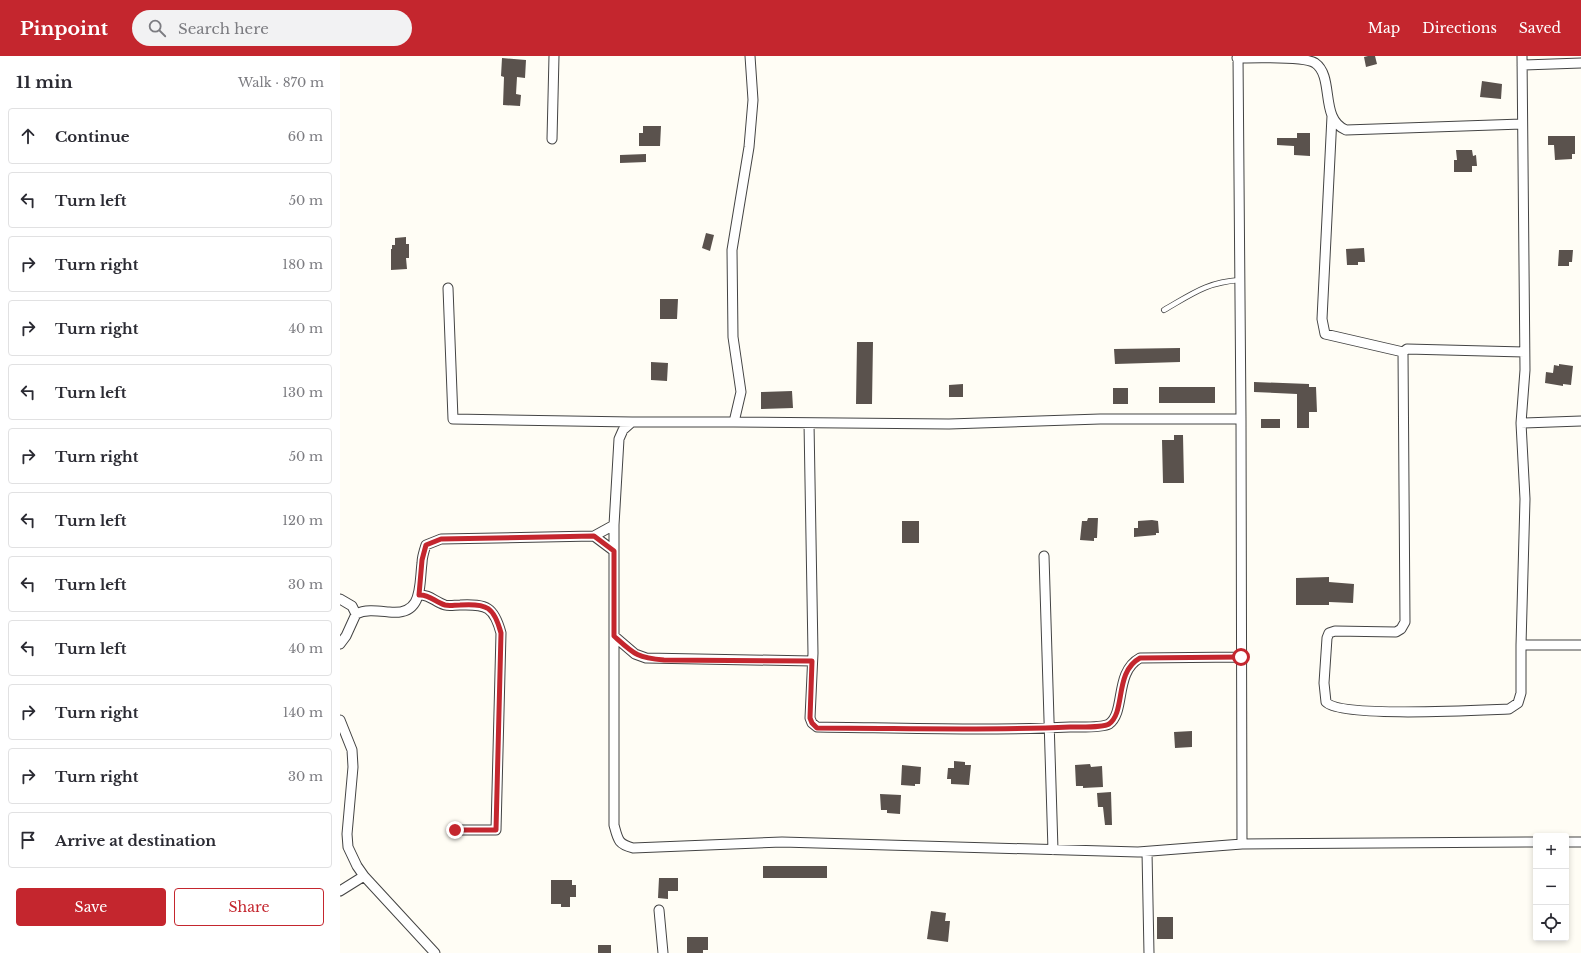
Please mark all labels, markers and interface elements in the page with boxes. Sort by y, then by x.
search box [132,10,412,46]
text: Pinpoint [20,17,108,40]
icon: search [146,17,168,39]
text: Search here [178,19,269,38]
text: Map [1368,19,1400,37]
text: Directions [1422,19,1497,37]
text: Saved [1519,19,1561,37]
text: 11 min [16,72,73,93]
text: Walk · 870 m [238,74,324,91]
icon: ahead [17,125,39,147]
text: Continue [55,127,130,146]
text: 60 m [288,128,323,145]
icon: left [17,189,39,211]
text: Turn left [55,191,126,210]
text: 50 m [289,192,323,209]
icon: right [17,253,39,275]
text: Turn right [55,255,138,274]
text: 180 m [282,256,323,273]
icon: right [17,317,39,339]
text: Turn right [55,319,138,338]
text: 40 m [288,320,323,337]
icon: left [17,381,39,403]
text: Turn left [55,383,126,402]
text: 130 m [282,384,323,401]
icon: right [17,445,39,467]
text: Turn right [55,447,138,466]
text: 50 m [289,448,323,465]
icon: left [17,509,39,531]
text: Turn left [55,511,126,530]
text: 120 m [282,512,323,529]
icon: left [17,573,39,595]
text: Turn left [55,575,126,594]
text: 30 m [288,576,323,593]
icon: left [17,637,39,659]
text: Turn left [55,639,126,658]
text: 40 m [288,640,323,657]
route start [1232,648,1250,666]
icon: right [17,701,39,723]
text: Turn right [55,703,138,722]
text: 140 m [283,704,323,721]
icon: right [17,765,39,787]
text: Turn right [55,767,138,786]
text: 30 m [288,768,323,785]
route end [446,821,464,839]
icon: arrive [17,829,39,851]
text: Arrive at destination [55,831,216,850]
map controls [1533,833,1569,941]
button: + [1533,833,1569,869]
button: − [1533,869,1569,905]
button: Save [16,888,166,926]
button: Share [174,888,324,926]
button: locate [1533,905,1569,941]

